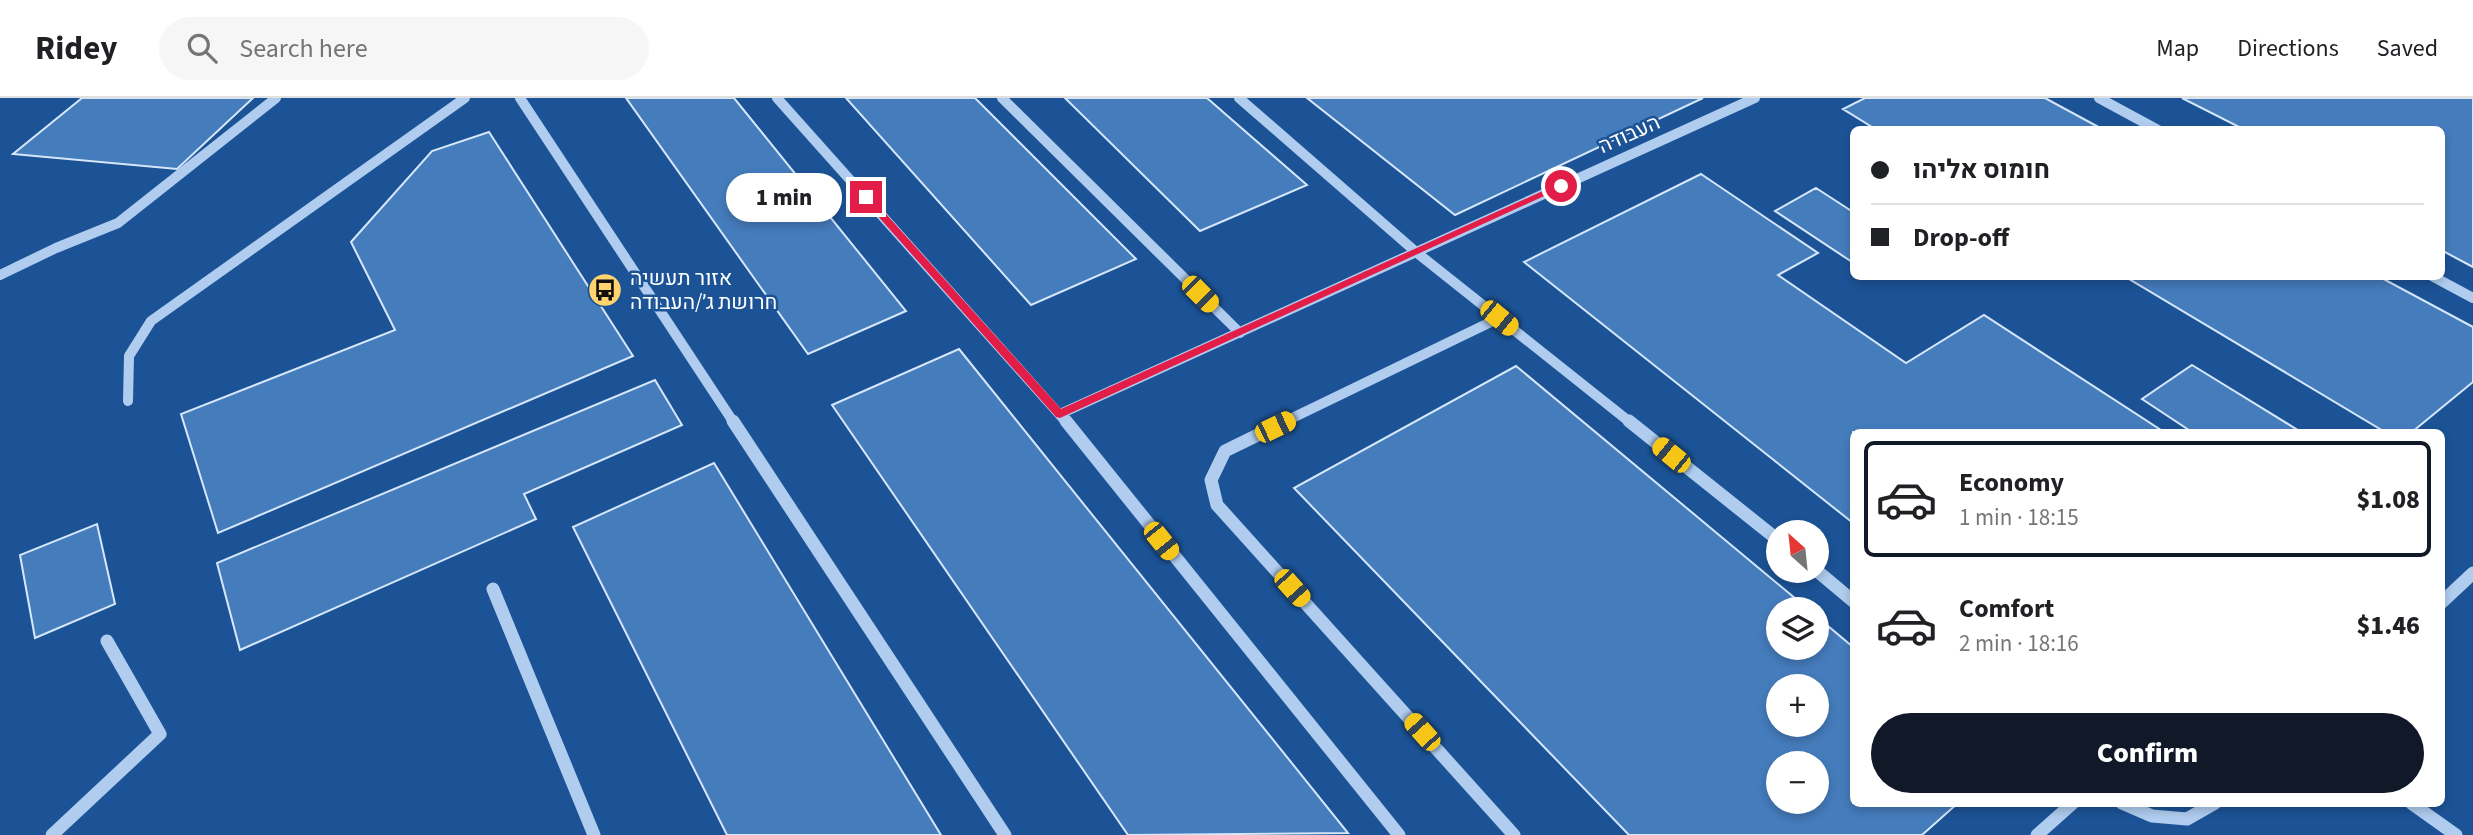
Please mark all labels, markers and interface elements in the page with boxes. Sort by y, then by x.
search box [159,17,649,80]
text: Ridey [35,25,117,72]
icon: search [183,29,221,67]
text: Search here [239,30,368,67]
text: Map [2156,31,2199,66]
text: Directions [2237,31,2339,66]
text: Saved [2377,31,2438,66]
street label: העבודה [1593,107,1665,161]
text: חומוס אליהו [1913,151,2050,188]
route start [1545,170,1577,202]
callout: 1 min [726,172,842,222]
text: 1 min [756,181,812,214]
route end [850,181,882,213]
text: Drop-off [1913,219,2009,256]
place label: אזור תעשיה חרושת ג׳/העבודה [630,263,777,317]
bus stop icon: אזור תעשיה חרושת ג׳/העבודה [586,271,624,309]
car [1178,272,1223,316]
car [1477,297,1522,339]
car [1252,408,1299,446]
car [1649,434,1694,476]
text: Economy [1959,464,2064,501]
icon: car [1875,468,1938,531]
text: $1.08 [2356,481,2420,518]
text: 1 min · 18:15 [1959,501,2079,534]
car [1140,518,1183,564]
north arrow [1766,520,1829,583]
map controls [1766,520,1829,814]
car [1271,565,1314,611]
text: Comfort [1959,590,2054,627]
icon: car [1875,594,1938,657]
button: layers [1766,597,1829,660]
text: $1.46 [2356,607,2420,644]
text: 2 min · 18:16 [1959,627,2079,660]
button: + [1766,674,1829,737]
car [1401,709,1444,755]
button: Confirm [1871,713,2424,793]
button: − [1766,751,1829,814]

